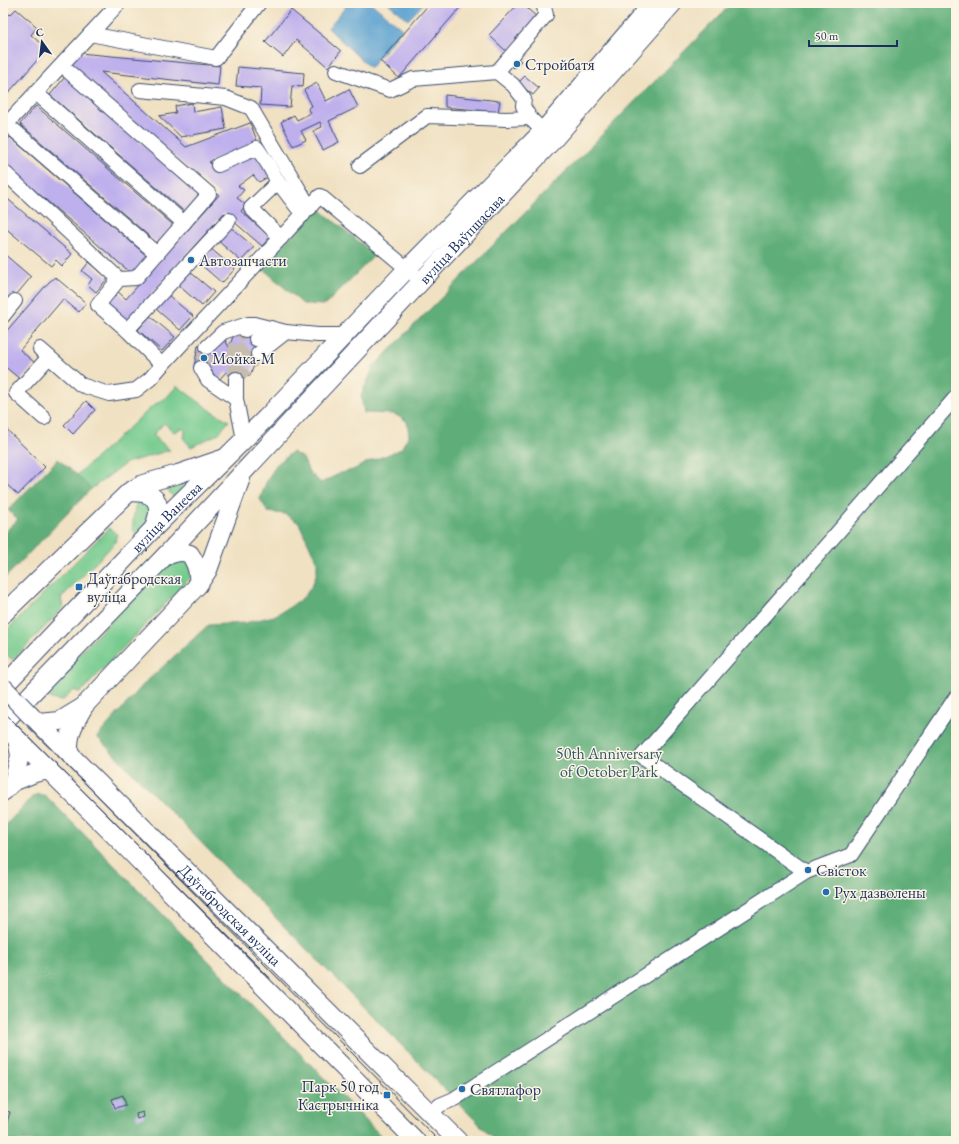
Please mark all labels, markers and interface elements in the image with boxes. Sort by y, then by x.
north arrow [22,22,62,62]
scale bar [809,22,897,48]
text: С [34,25,45,40]
text: 50 m [815,28,839,44]
place label: Стройбатя [525,54,595,75]
marker: Стройбатя [512,59,522,69]
street label: вуліца Ваўпшасава [414,188,509,288]
place label: Автозапчасти [198,250,287,271]
marker: Автозапчасти [186,255,196,265]
place label: Мойка-М [212,348,275,369]
marker: Мойка-М [199,353,209,363]
street label: вуліца Ванеева [126,476,207,557]
place label: Даўгабродская вуліца [87,568,181,607]
marker: Даўгабродская вуліца [74,582,84,592]
park label: 50th Anniversary of October Park [556,743,663,782]
street label: Даўгабродская вуліца [175,859,287,971]
place label: Свісток [816,860,867,881]
marker: Свісток [803,865,813,875]
place label: Рух дазволены [834,882,926,903]
marker: Рух дазволены [821,887,831,897]
place label: Парк 50 год Кастрычніка [298,1076,380,1115]
place label: Святлафор [470,1079,541,1100]
marker: Святлафор [457,1084,467,1094]
marker: Парк 50 год Кастрычніка [382,1090,392,1100]

